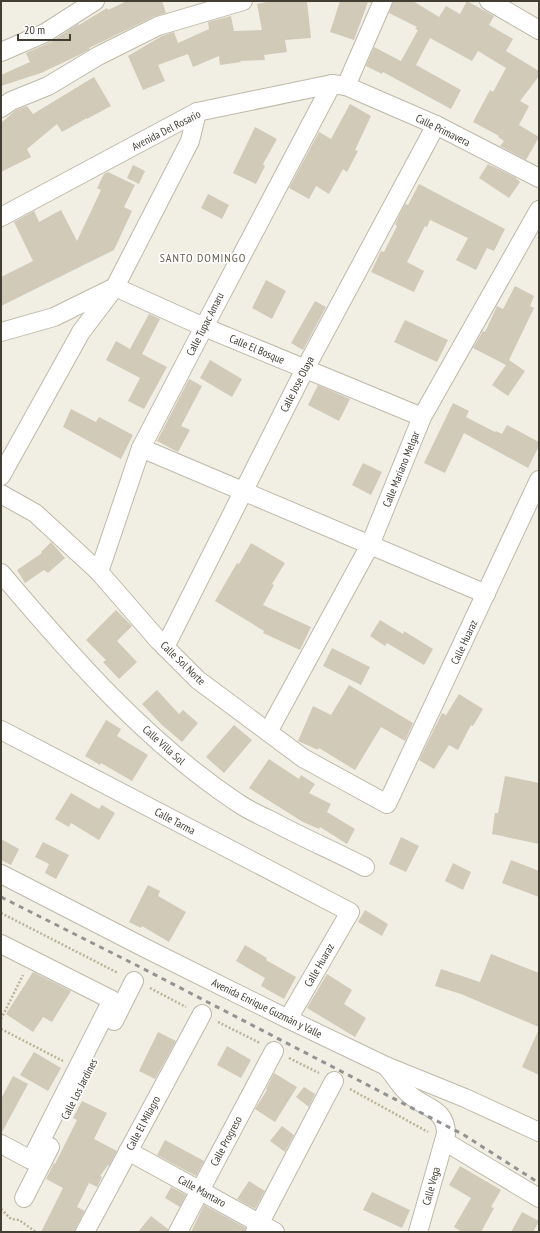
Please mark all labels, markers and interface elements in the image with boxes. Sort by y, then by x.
scale bar [18,16,70,42]
text: 20 m [24,22,45,37]
street label: Avenida Del Rosario [129,107,203,153]
street label: Calle Primavera [413,111,473,149]
district label: SANTO DOMINGO [160,250,246,265]
street label: Calle Tupac Amaru [183,290,227,358]
street label: Calle El Bosque [227,331,287,367]
street label: Calle Jose Olaya [277,354,317,414]
street label: Calle Mariano Melgar [379,429,423,509]
street label: Calle Huaraz [448,617,480,667]
street label: Calle Sol Norte [158,638,209,688]
street label: Calle Villa Sol [140,722,188,768]
street label: Calle Tarma [152,804,198,838]
street label: Calle Huaraz [301,941,337,989]
street label: Avenida Enrique Guzmán y Valle [209,975,325,1041]
street label: Calle Los Jardines [58,1056,100,1122]
street label: Calle El Milagro [123,1093,163,1153]
street label: Calle Progreso [207,1113,245,1168]
street label: Calle Vega [419,1165,443,1207]
street label: Calle Mantaro [176,1172,229,1210]

